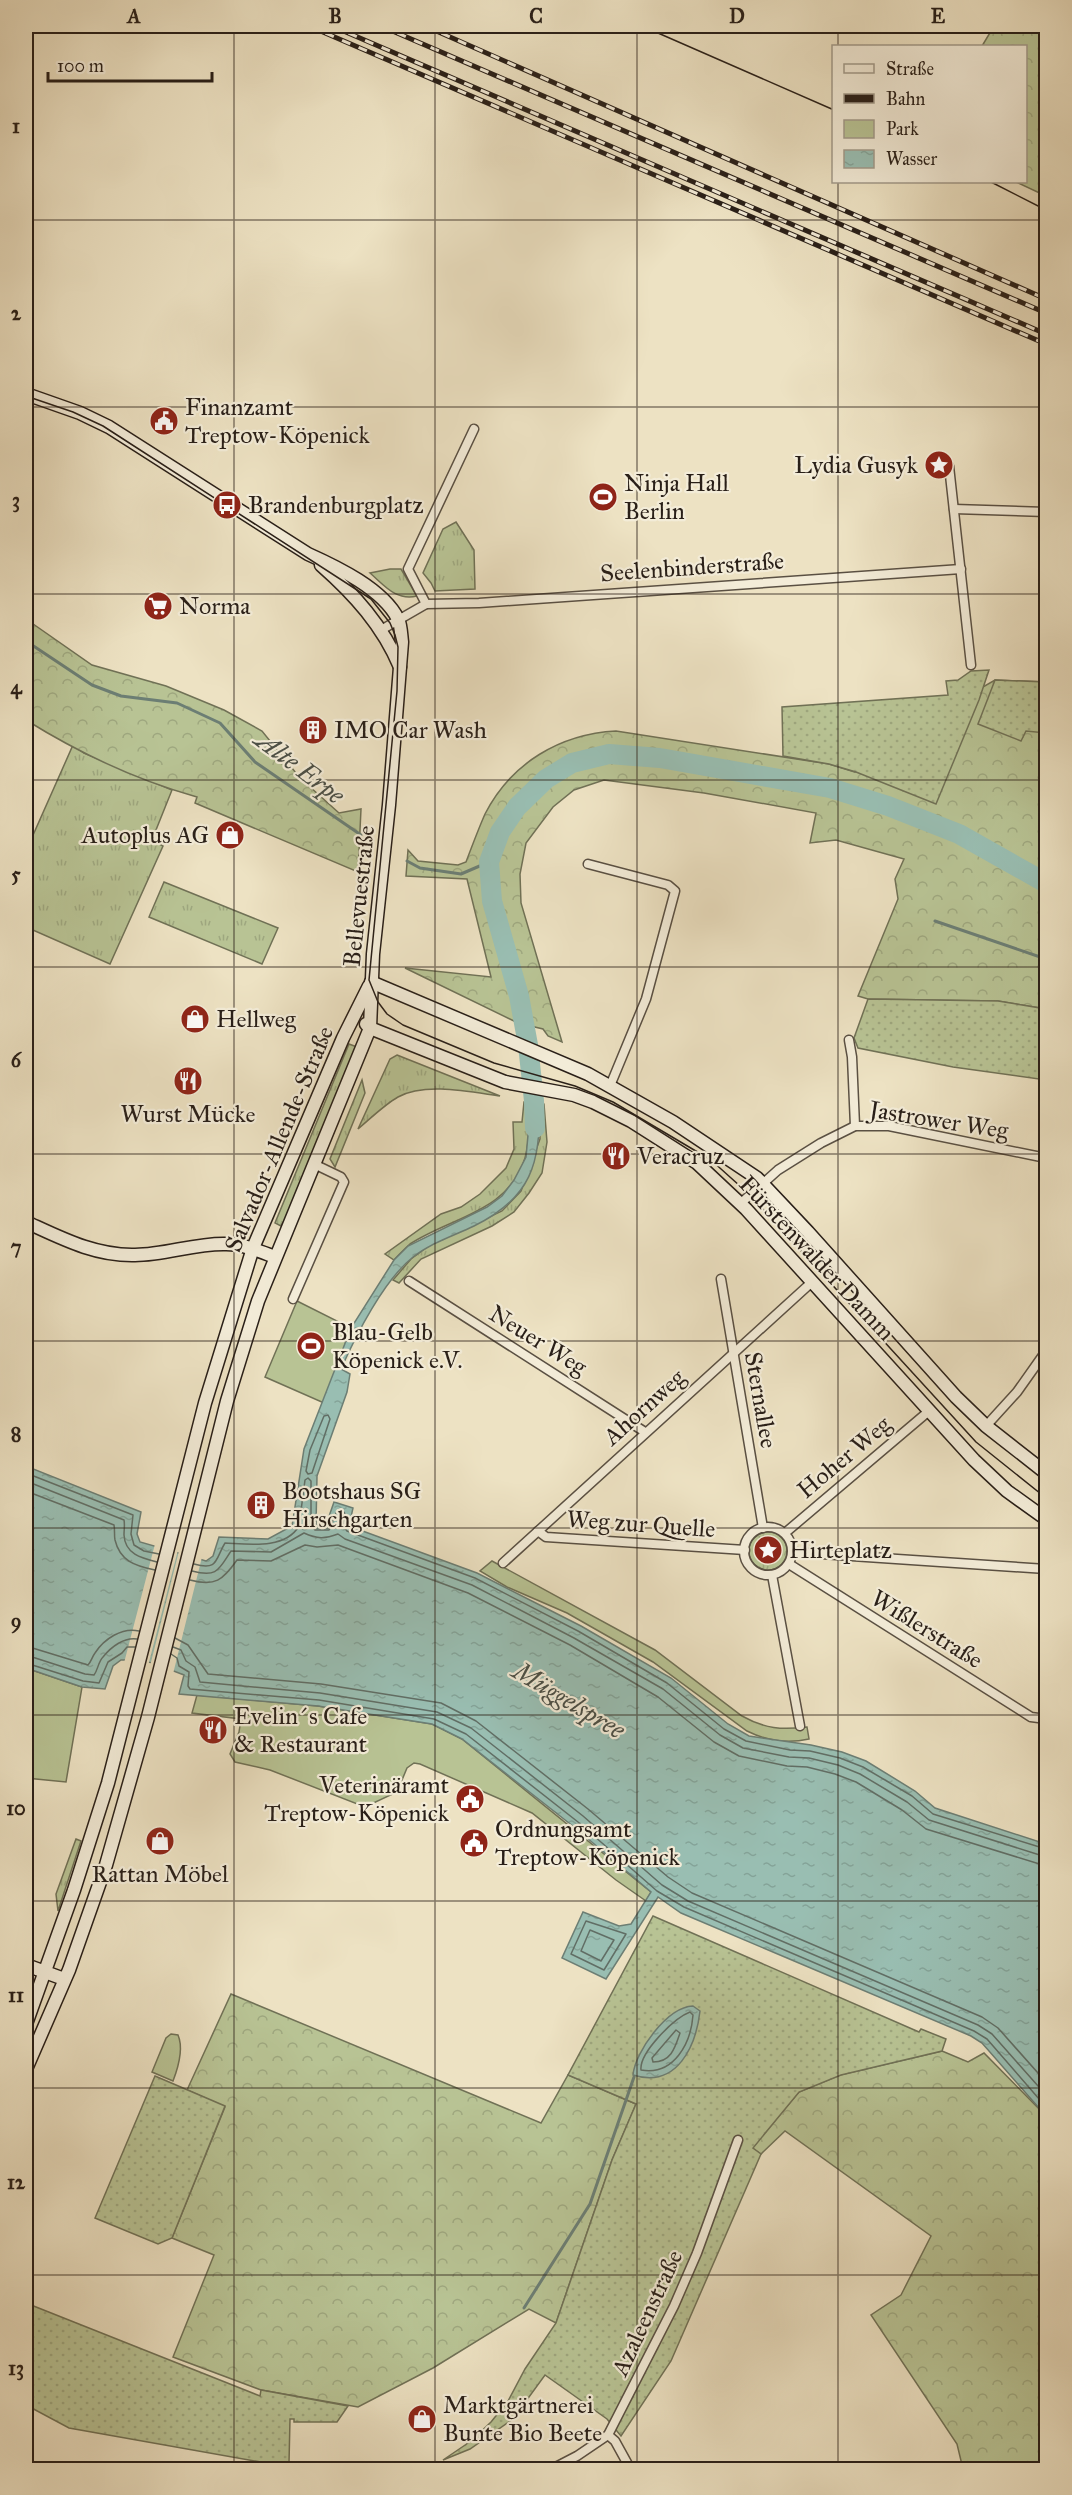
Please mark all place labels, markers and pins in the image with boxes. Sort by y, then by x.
place label: Finanzamt Treptow-Köpenick [185,392,371,450]
public building icon: Finanzamt Treptow-Köpenick [148,405,180,437]
place icon: Lydia Gusyk [923,449,955,481]
place label: Lydia Gusyk [794,450,919,480]
place label: Ninja Hall Berlin [624,468,729,526]
sports icon: Ninja Hall Berlin [587,481,619,513]
bus stop icon: Brandenburgplatz [211,489,243,521]
place label: Brandenburgplatz [248,490,423,520]
supermarket icon: Norma [142,590,174,622]
place label: Norma [179,591,251,621]
building icon: IMO Car Wash [297,714,329,746]
place label: IMO Car Wash [334,715,487,745]
shop icon: Autoplus AG [214,819,246,851]
place label: Autoplus AG [81,820,209,850]
shop icon: Hellweg [179,1003,211,1035]
place label: Hellweg [216,1004,297,1034]
restaurant icon: Wurst Mücke [172,1065,204,1097]
place label: Wurst Mücke [121,1099,255,1129]
restaurant icon: Veracruz [600,1140,632,1172]
place label: Veracruz [636,1141,724,1171]
place label: Blau-Gelb Köpenick e.V. [332,1317,463,1375]
sports icon: Blau-Gelb Köpenick e.V. [295,1330,327,1362]
place label: Bootshaus SG Hirschgarten [282,1476,421,1534]
building icon: Bootshaus SG Hirschgarten [245,1489,277,1521]
place icon: Hirteplatz [752,1534,784,1566]
place label: Hirteplatz [789,1535,892,1565]
place label: Evelin´s Cafe & Restaurant [234,1701,367,1759]
restaurant icon: Evelin´s Cafe & Restaurant [197,1714,229,1746]
place label: Veterinäramt Treptow-Köpenick [264,1770,450,1828]
public building icon: Veterinäramt Treptow-Köpenick [454,1783,486,1815]
place label: Ordnungsamt Treptow-Köpenick [495,1814,681,1872]
shop icon: Rattan Möbel [144,1825,176,1857]
public building icon: Ordnungsamt Treptow-Köpenick [458,1827,490,1859]
place label: Rattan Möbel [91,1859,229,1889]
place label: Marktgärtnerei Bunte Bio Beete [443,2390,602,2448]
shop icon: Marktgärtnerei Bunte Bio Beete [406,2403,438,2435]

